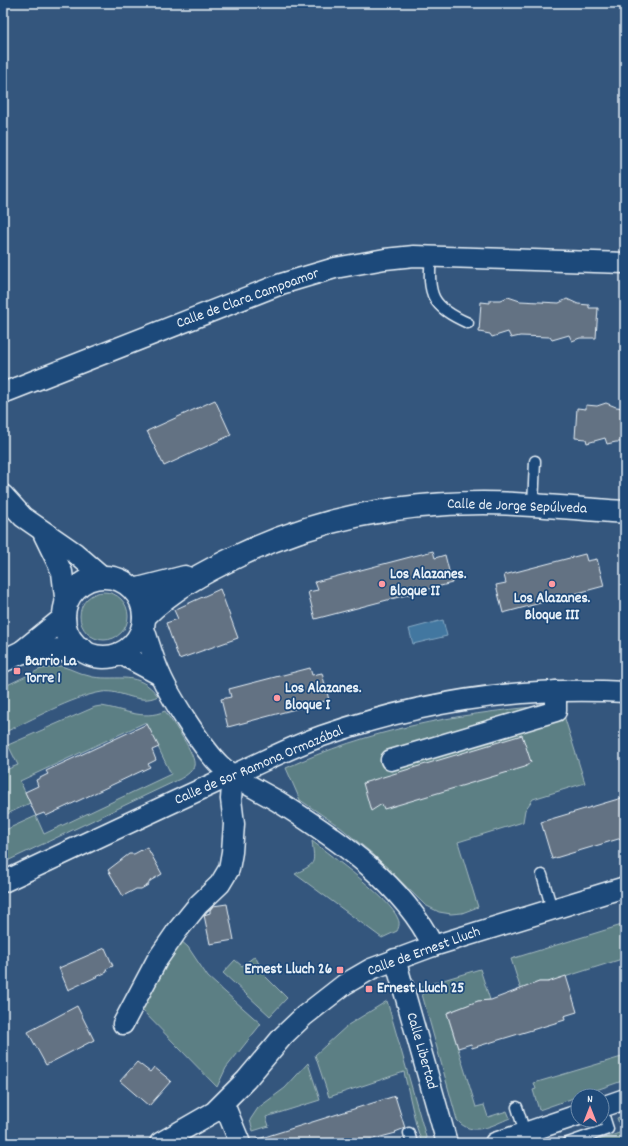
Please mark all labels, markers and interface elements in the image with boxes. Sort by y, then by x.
street label: Calle de Clara Campoamor [173,263,323,335]
street label: Calle de Jorge Sepúlveda [447,494,588,520]
place label: Los Alazanes. Bloque II [390,564,467,603]
marker: Los Alazanes. Bloque II [377,579,387,589]
marker: Los Alazanes. Bloque III [547,579,557,589]
place label: Los Alazanes. Bloque III [514,588,591,627]
place label: Barrio La Torre 1 [25,651,77,690]
marker: Barrio La Torre 1 [12,666,22,676]
place label: Los Alazanes. Bloque I [285,678,362,717]
marker: Los Alazanes. Bloque I [272,693,282,703]
street label: Calle de Sor Ramona Ormazábal [171,720,347,812]
street label: Calle de Ernest Lluch [364,921,484,983]
place label: Ernest Lluch 26 [244,959,332,981]
marker: Ernest Lluch 26 [335,965,345,975]
place label: Ernest Lluch 25 [377,978,464,1000]
marker: Ernest Lluch 25 [364,984,374,994]
street label: Calle Libertad [400,1010,442,1092]
north arrow [570,1088,610,1128]
text: N [587,1092,593,1108]

